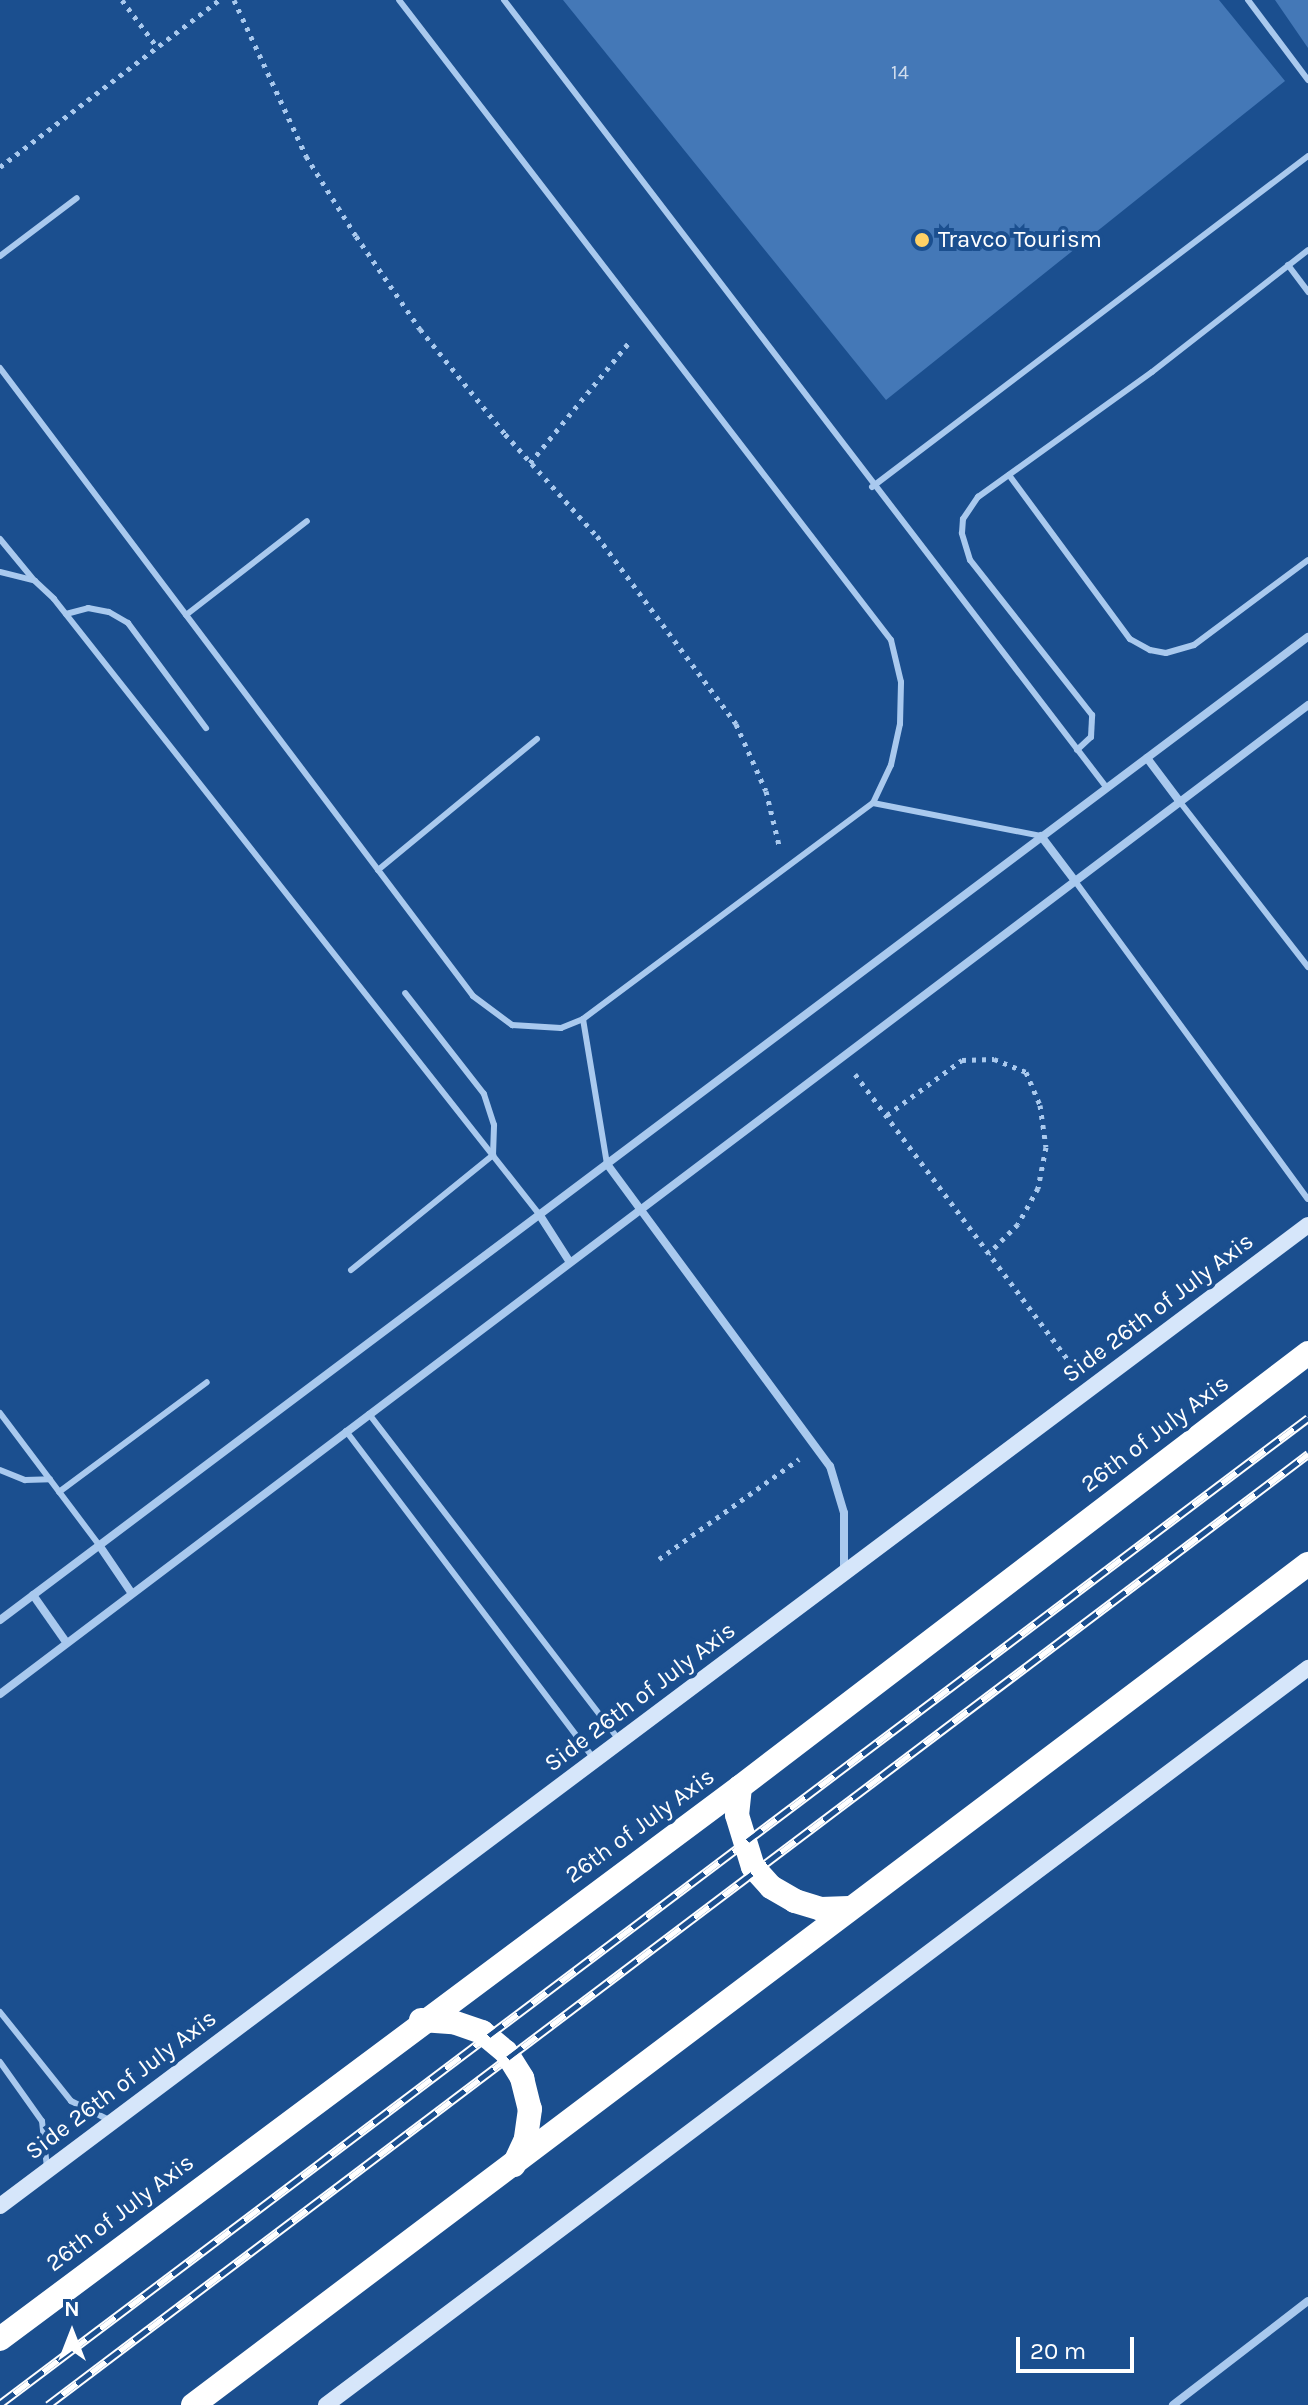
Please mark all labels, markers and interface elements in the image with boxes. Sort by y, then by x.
house number: 14 [891,60,909,84]
place label: Travco Tourism [938,226,1102,254]
marker: Travco Tourism [913,231,931,249]
street label: Side 26th of July Axis [1057,1227,1259,1389]
street label: 26th of July Axis [1075,1369,1235,1499]
street label: Side 26th of July Axis [539,1616,741,1778]
street label: 26th of July Axis [560,1762,720,1890]
street label: Side 26th of July Axis [20,2004,222,2166]
street label: 26th of July Axis [40,2148,200,2278]
north arrow [32,2293,112,2373]
text: N [64,2296,80,2322]
scale bar [1020,2321,1138,2371]
text: 20 m [1030,2337,1086,2365]

